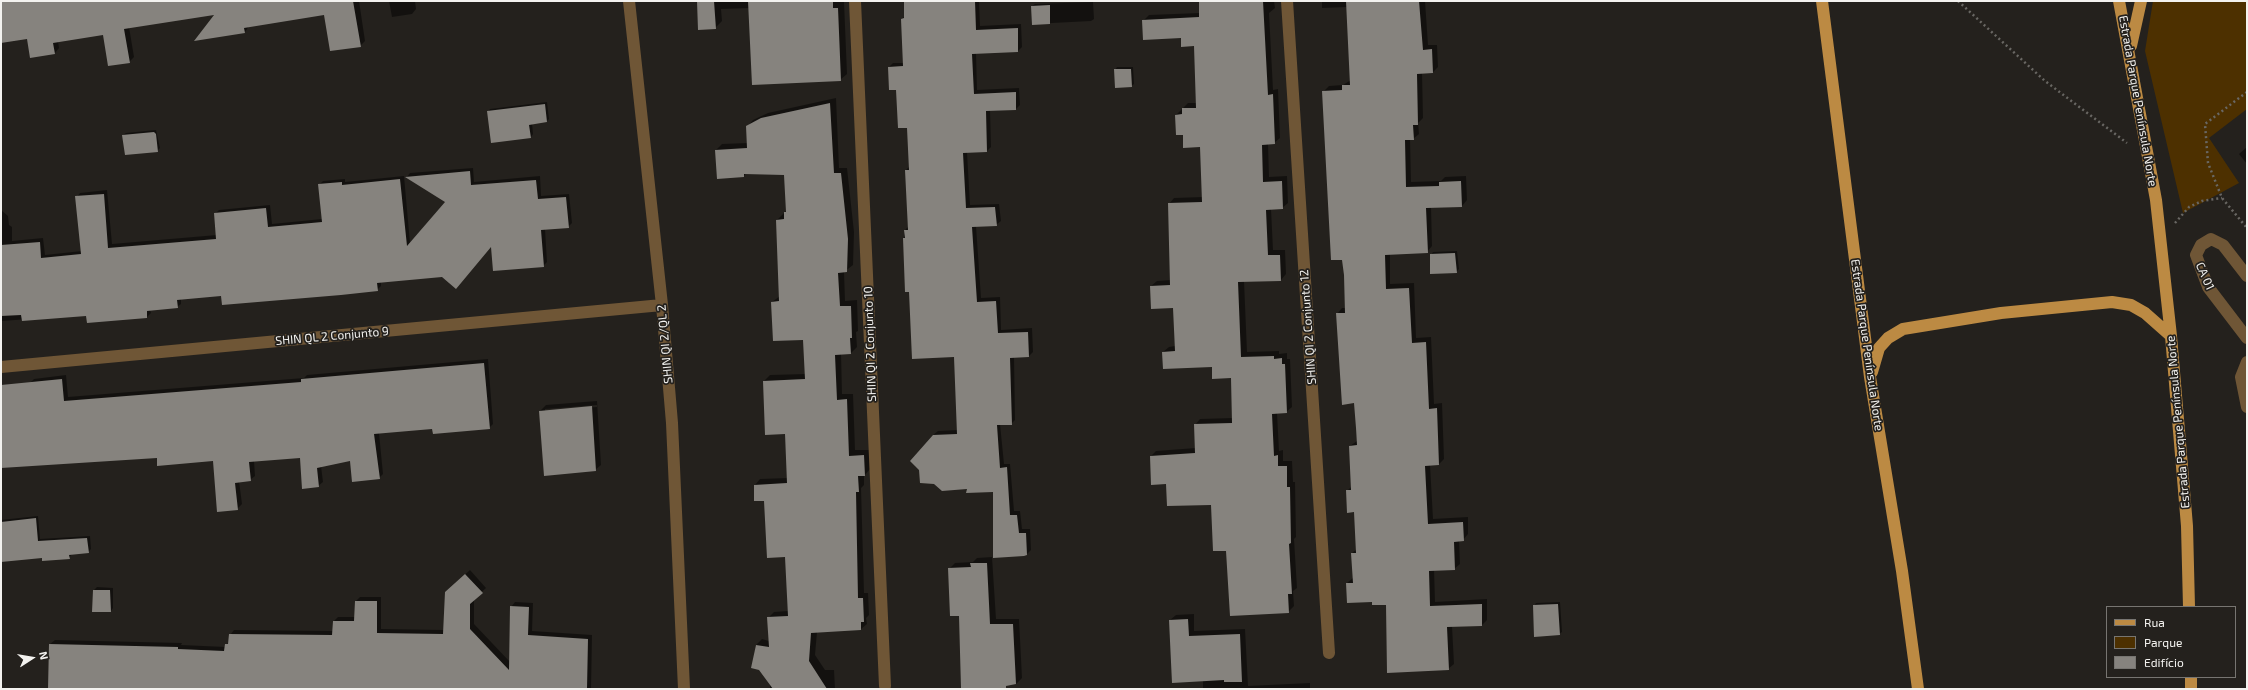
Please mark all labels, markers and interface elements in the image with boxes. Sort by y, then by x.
street label: Estrada Parque Península Norte [2116,14,2160,188]
street label: Estrada Parque Península Norte [1848,258,1886,432]
street label: CA 01 [2193,260,2217,292]
street label: SHIN QI 2 Conjunto 12 [1297,269,1319,385]
street label: SHIN QI 2 Conjunto 10 [861,286,879,402]
street label: SHIN QI 2/QL 2 [654,304,676,384]
street label: SHIN QL 2 Conjunto 9 [275,324,389,348]
street label: Estrada Parque Península Norte [2163,335,2193,509]
legend [2106,606,2236,678]
text: Rua [2144,615,2165,629]
text: Parque [2144,635,2182,649]
north arrow [12,638,52,678]
text: N [37,650,51,661]
text: Edifício [2144,655,2184,669]

